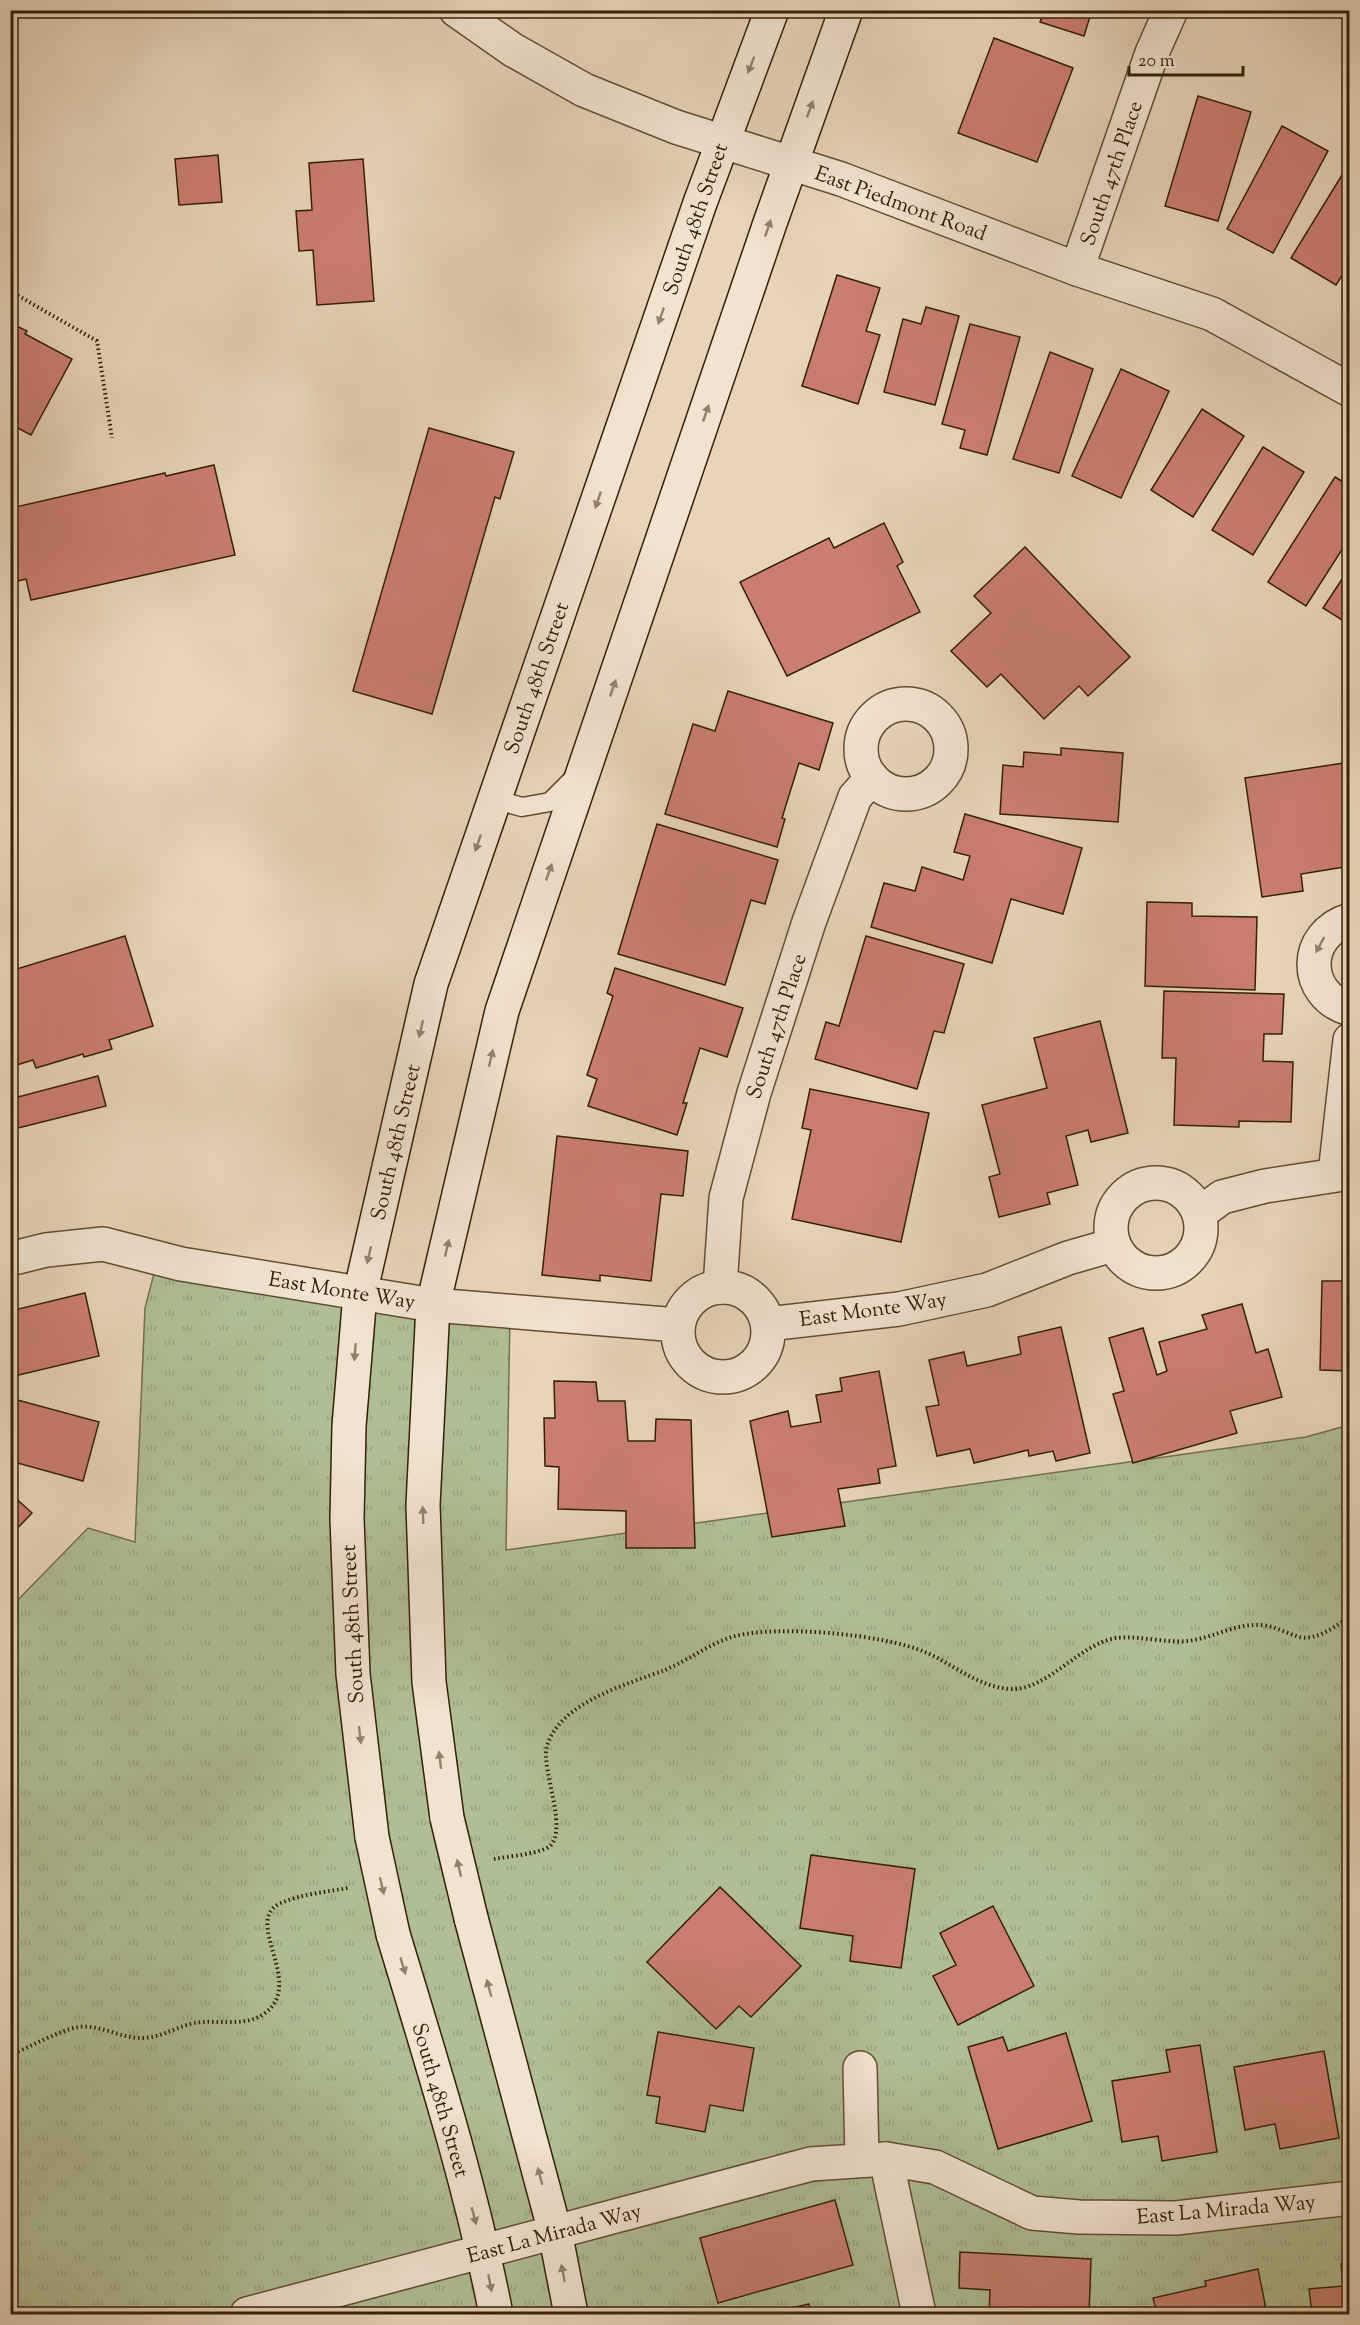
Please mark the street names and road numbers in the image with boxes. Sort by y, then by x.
street label: South 47th Place [1074,97,1152,250]
street label: South 48th Street [657,139,737,300]
street label: East Piedmont Road [810,160,991,250]
street label: South 48th Street [498,598,578,759]
street label: South 47th Place [740,950,816,1103]
street label: South 48th Street [364,1061,429,1223]
street label: East Monte Way [266,1266,418,1318]
street label: East Monte Way [798,1286,949,1336]
street label: South 48th Street [335,1544,373,1704]
street label: South 48th Street [403,2020,475,2181]
street label: East La Mirada Way [1135,2188,1317,2234]
street label: East La Mirada Way [464,2197,646,2273]

